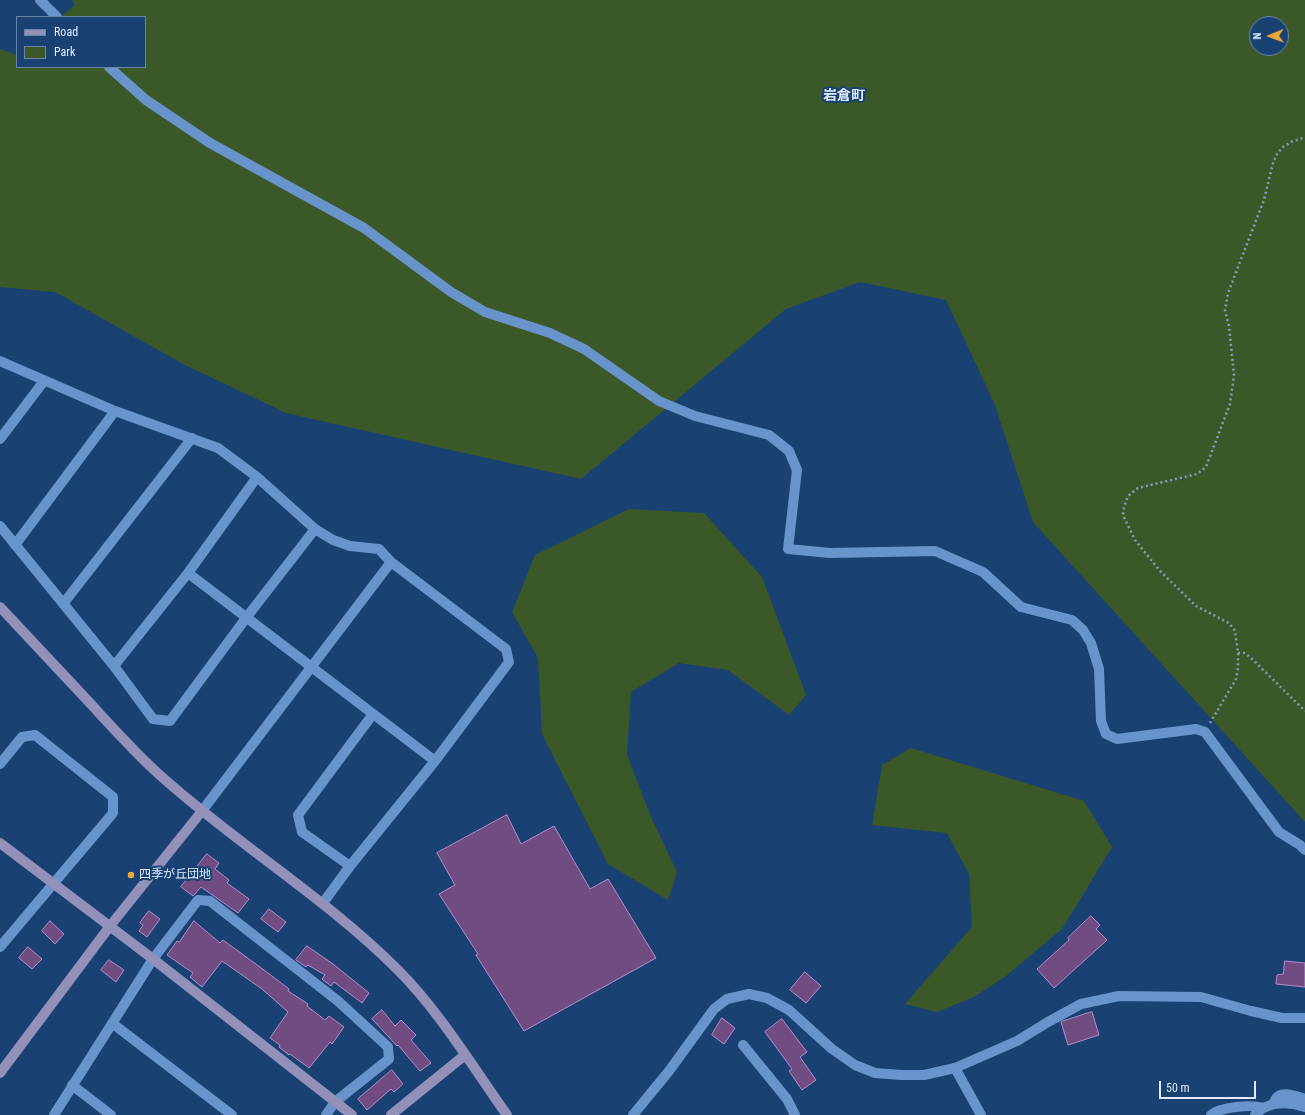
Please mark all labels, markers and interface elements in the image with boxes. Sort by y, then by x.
legend [16,16,146,68]
north arrow [1249,16,1289,56]
text: Road [54,25,78,39]
text: N [1251,33,1264,40]
text: Park [54,45,75,59]
district label: 岩倉町 [823,88,865,104]
place label: 四季が丘団地 [139,868,211,882]
marker: 四季が丘団地 [126,870,136,880]
scale bar [1161,1073,1258,1099]
text: 50 m [1166,1081,1190,1095]

